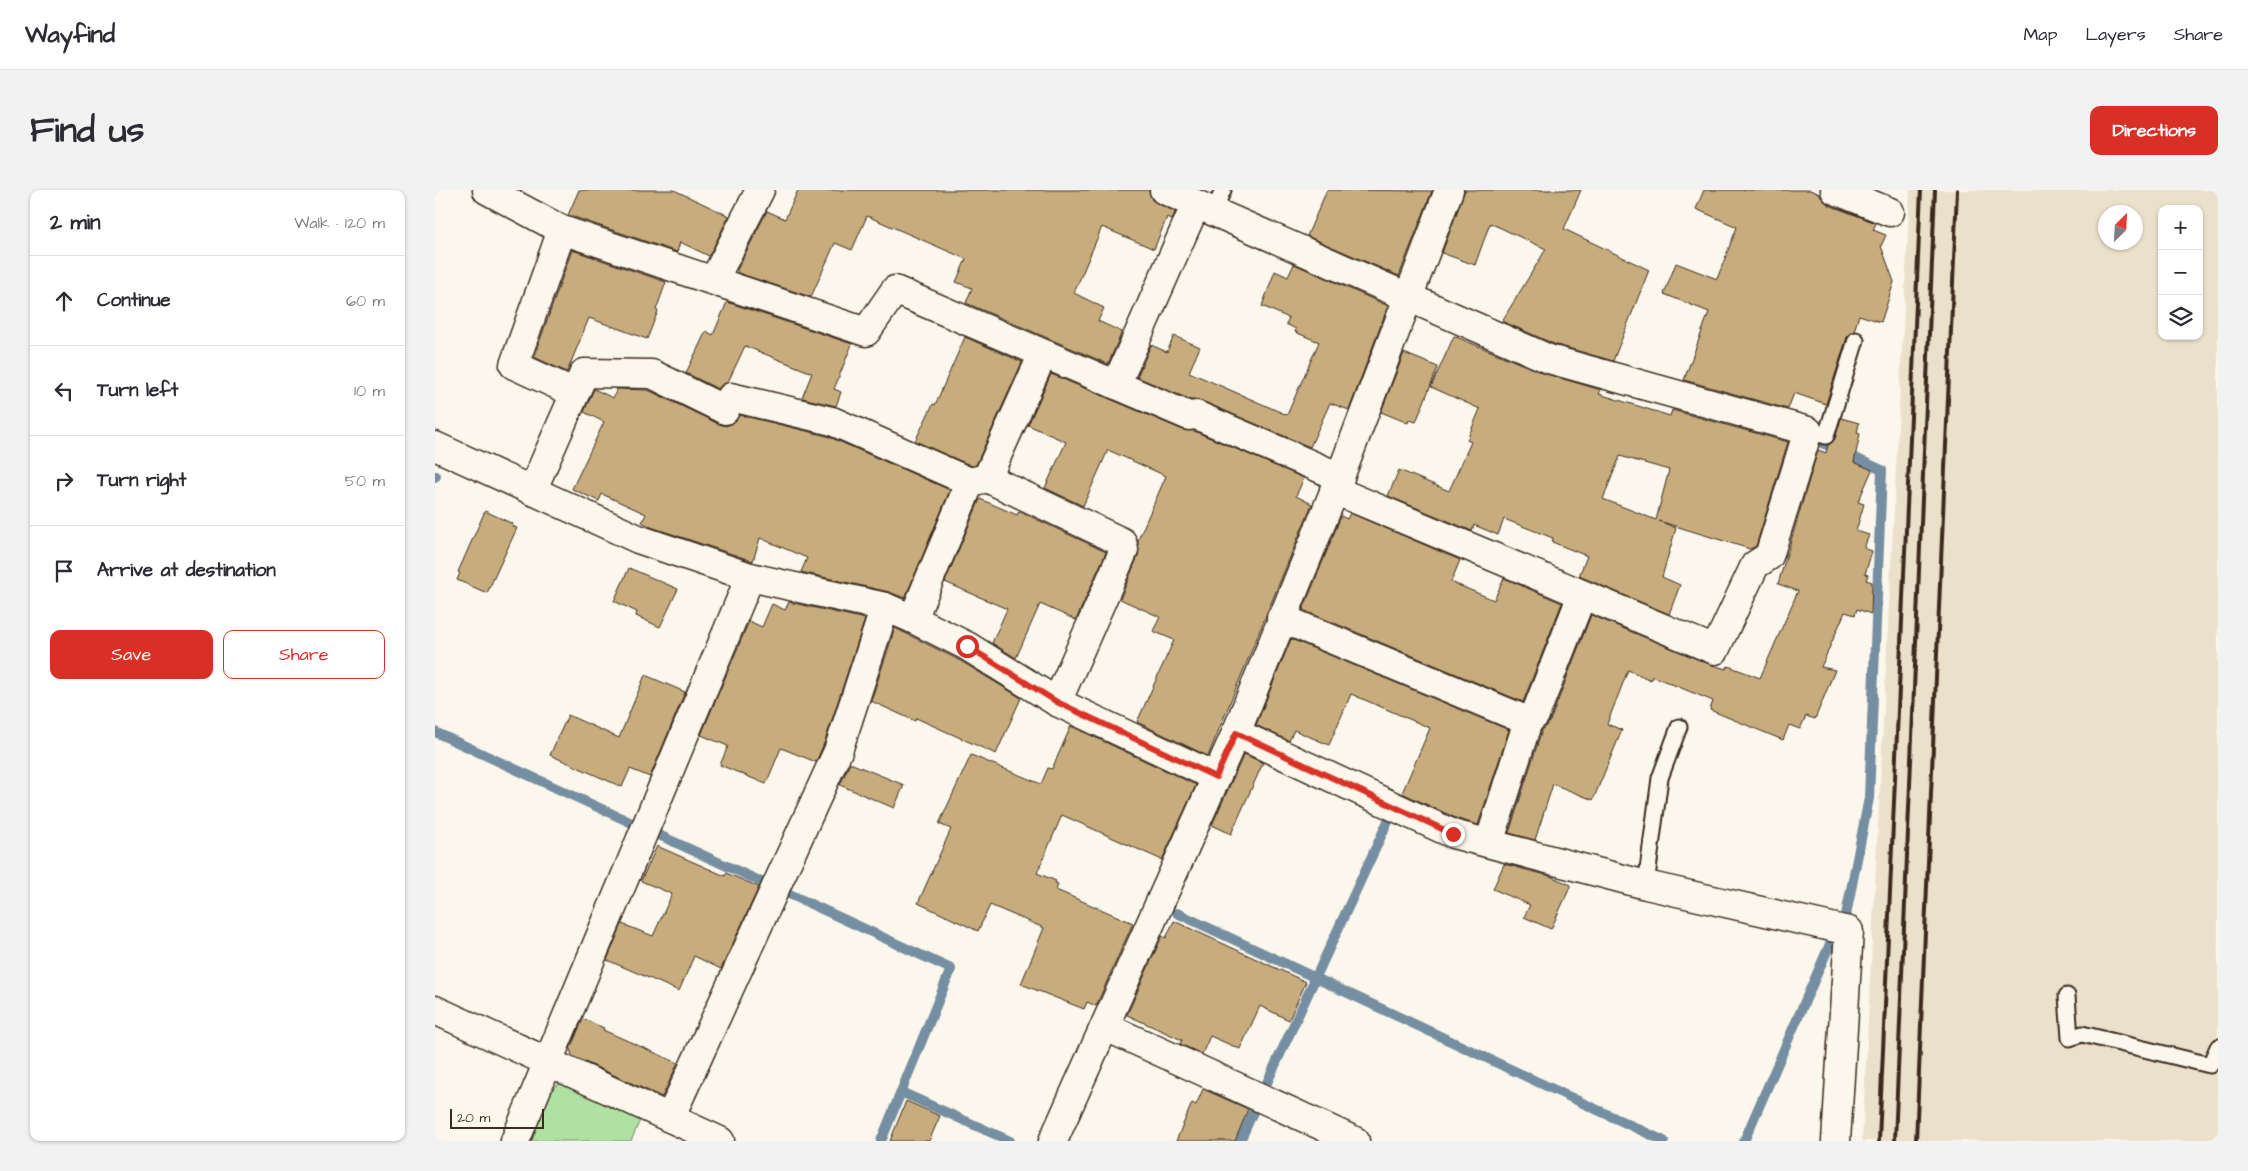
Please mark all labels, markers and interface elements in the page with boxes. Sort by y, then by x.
text: Wayfind [25,18,115,52]
text: Map [2023,22,2057,47]
text: Layers [2085,22,2146,47]
text: Share [2174,22,2223,47]
text: Find us [30,106,144,155]
button: Directions [2090,106,2218,155]
north arrow [2098,205,2143,250]
map controls [2158,205,2203,340]
button: + [2158,205,2203,250]
text: 2 min [50,208,100,237]
text: Walk · 120 m [294,212,385,234]
button: − [2158,250,2203,295]
icon: ahead [50,287,78,315]
text: Continue [97,287,171,314]
text: 60 m [346,290,385,312]
button: layers [2158,295,2203,340]
icon: left [50,377,78,405]
text: Turn left [97,377,178,404]
text: 10 m [354,380,385,402]
icon: right [50,467,78,495]
text: Turn right [97,467,186,494]
text: 50 m [345,470,385,492]
icon: arrive [50,557,78,585]
text: Arrive at destination [97,557,276,584]
button: Save [50,630,213,679]
button: Share [223,630,385,679]
route start [956,635,979,658]
route end [1442,823,1465,846]
scale bar [450,1106,544,1129]
text: 20 m [457,1108,490,1128]

